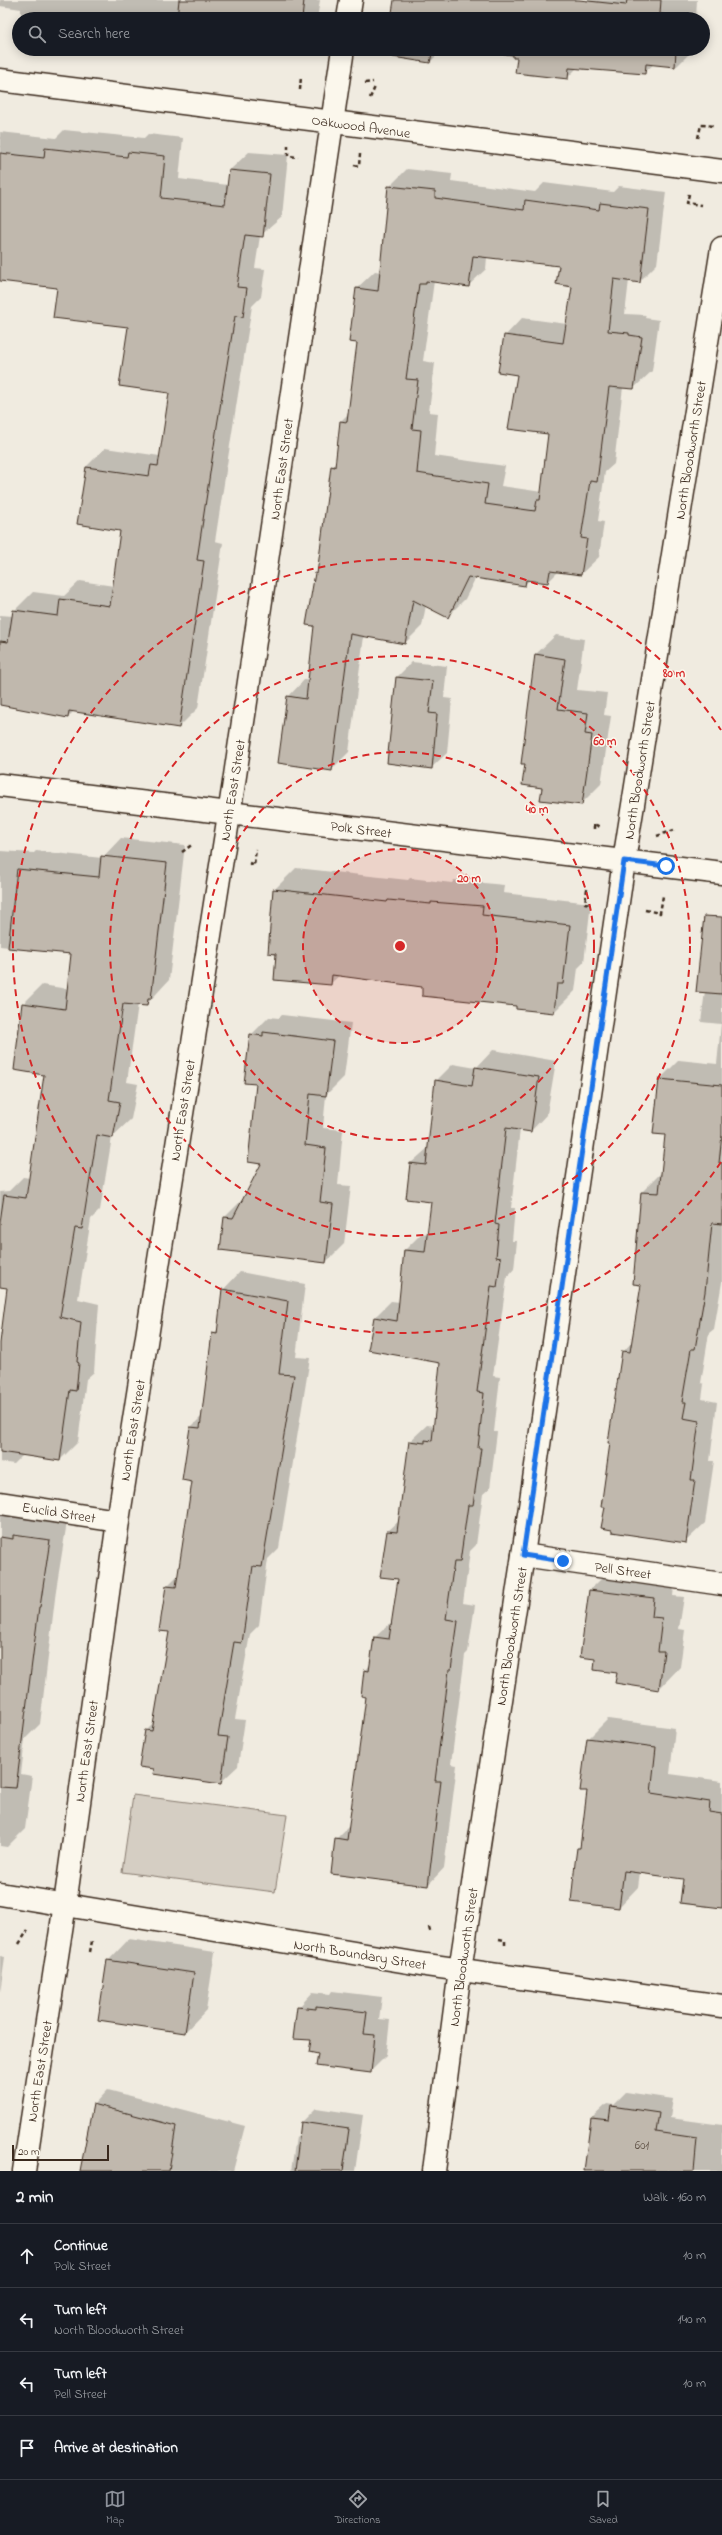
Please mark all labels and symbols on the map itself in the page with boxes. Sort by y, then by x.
street label: Oakwood Avenue [310,110,412,145]
street label: North Bloodworth Street [670,379,713,521]
street label: North East Street [265,417,300,521]
text: 80 m [662,665,686,683]
street label: North Bloodworth Street [619,699,662,841]
text: 60 m [593,733,617,751]
street label: North East Street [215,738,252,843]
text: 40 m [525,801,549,819]
street label: Polk Street [329,816,393,845]
route start [657,857,675,875]
text: 20 m [456,870,481,888]
centre of rings [393,939,407,953]
street label: North East Street [165,1058,202,1163]
street label: North East Street [115,1378,152,1483]
street label: Euclid Street [20,1497,97,1530]
route end [554,1552,572,1570]
street label: Pell Street [593,1557,653,1586]
street label: North Bloodworth Street [491,1565,534,1707]
street label: North East Street [70,1699,105,1803]
street label: North Bloodworth Street [444,1886,485,2028]
street label: North Boundary Street [292,1935,428,1977]
street label: North East Street [22,2019,59,2124]
house number: 601 [635,2137,649,2155]
scale bar [12,2143,109,2162]

